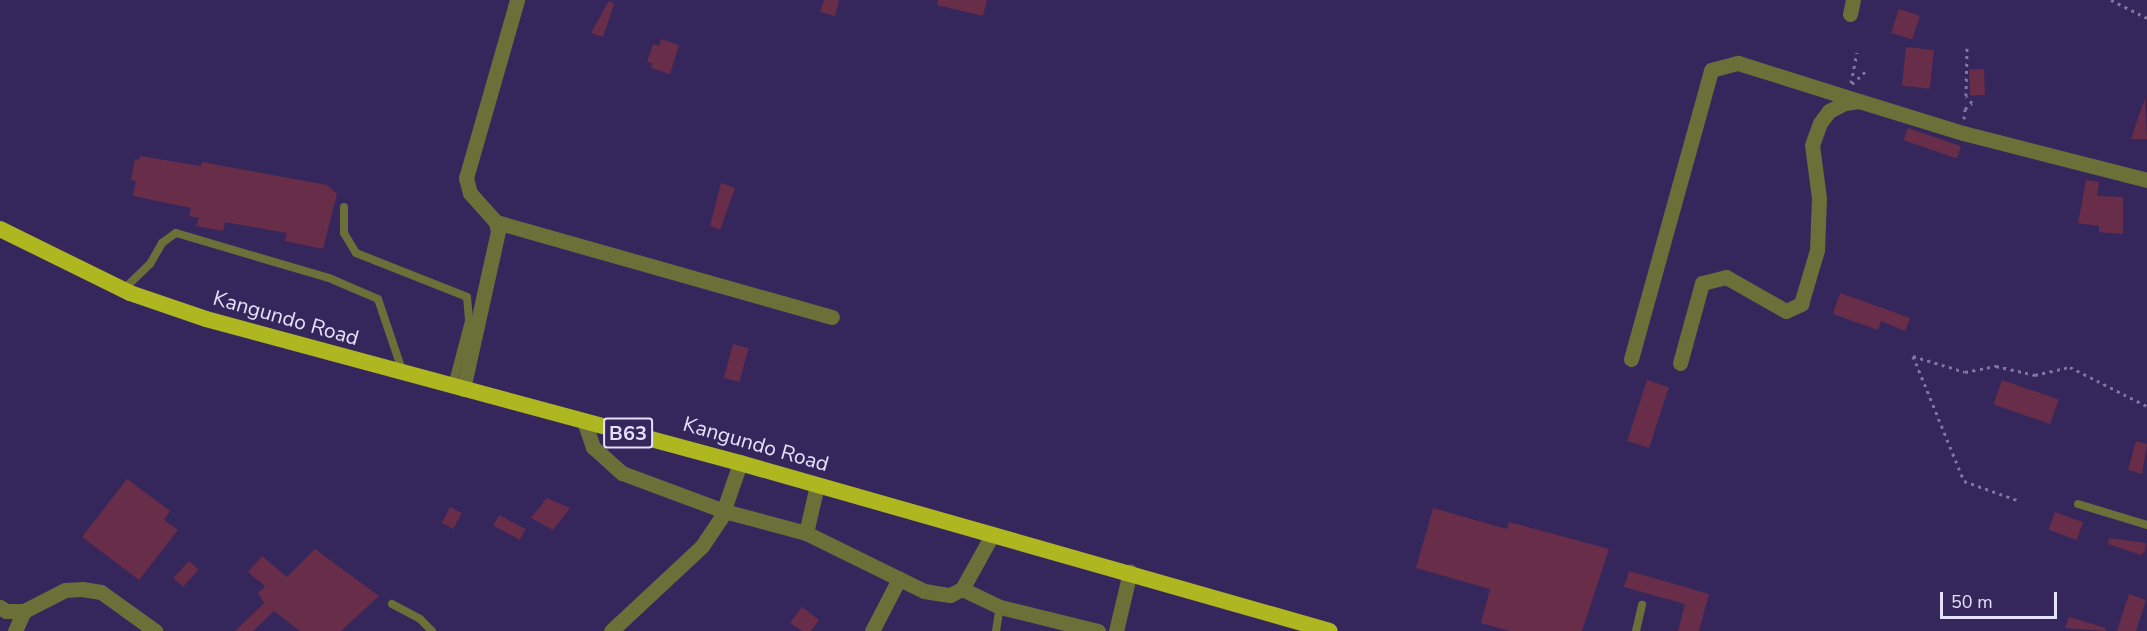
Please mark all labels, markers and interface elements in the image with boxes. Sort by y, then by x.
street label: Kangundo Road [210,285,362,351]
street label: Kangundo Road [680,411,832,477]
road number: B63 [602,416,654,450]
scale bar [1943,580,2060,618]
text: 50 m [1951,590,1993,614]

